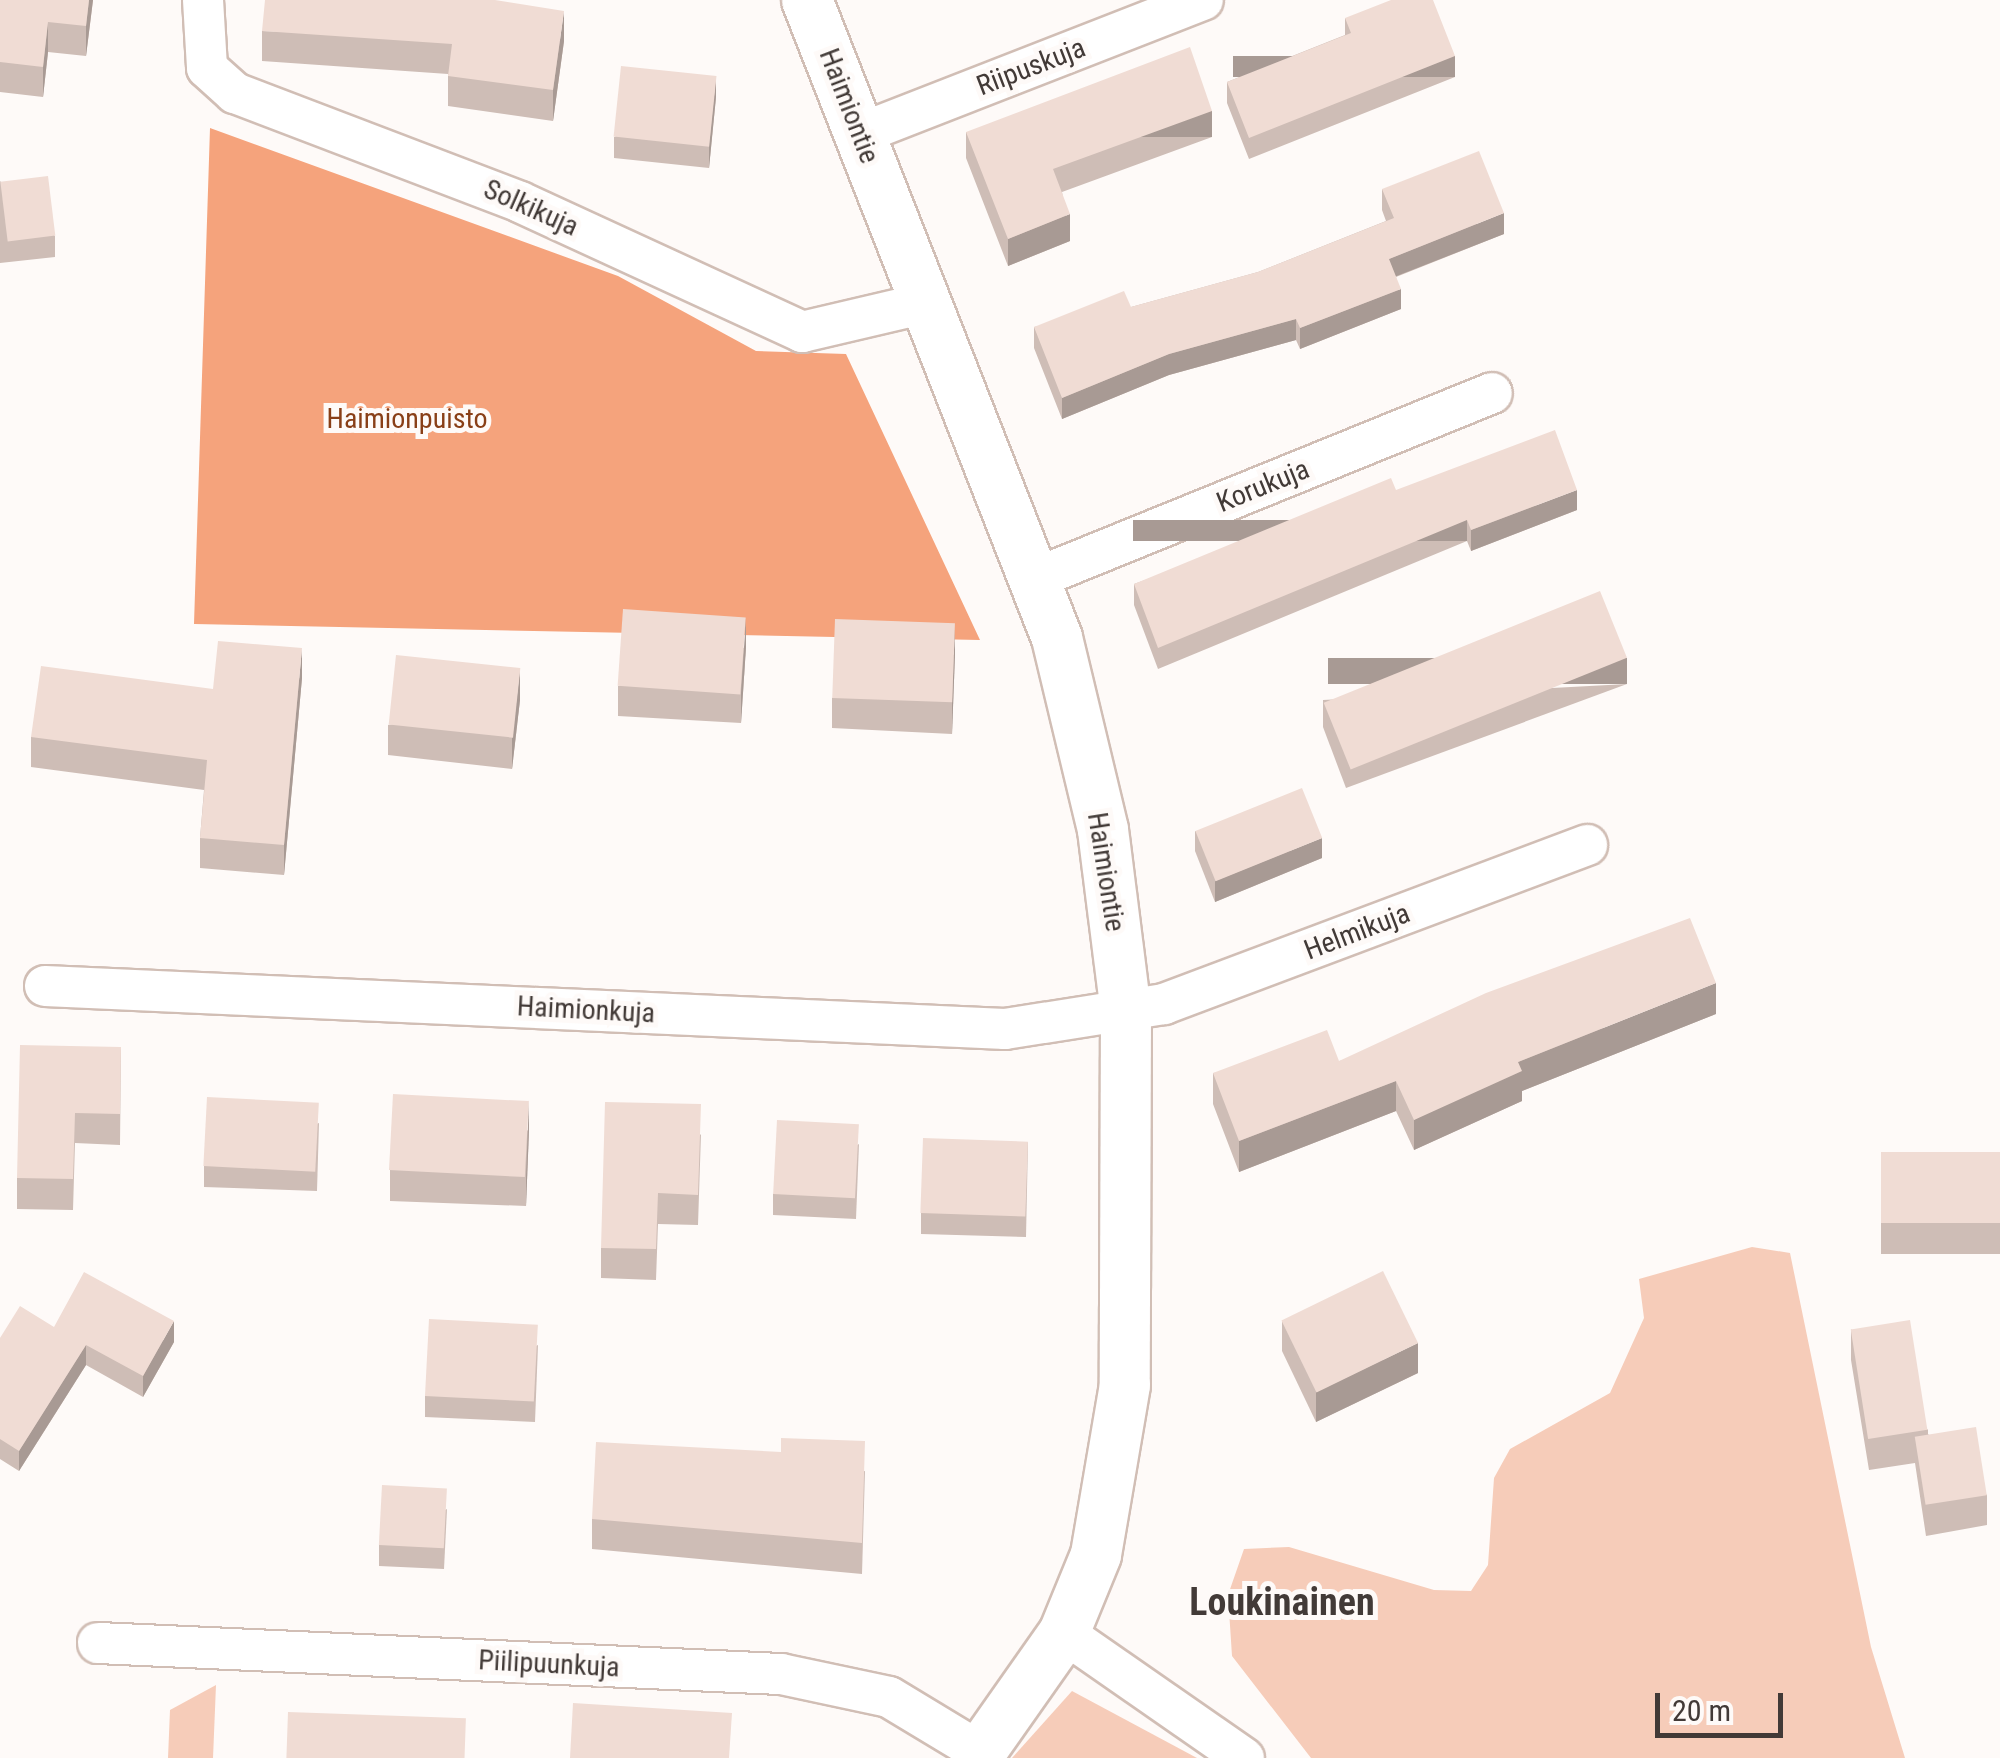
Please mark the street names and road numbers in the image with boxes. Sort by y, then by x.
street label: Riipuskuja [972,31,1090,103]
street label: Haimiontie [812,44,886,168]
street label: Solkikuja [479,172,583,244]
street label: Korukuja [1212,452,1314,520]
street label: Haimiontie [1080,810,1132,934]
street label: Helmikuja [1300,897,1414,967]
street label: Haimionkuja [516,990,656,1030]
street label: Piilipuunkuja [477,1644,621,1684]

